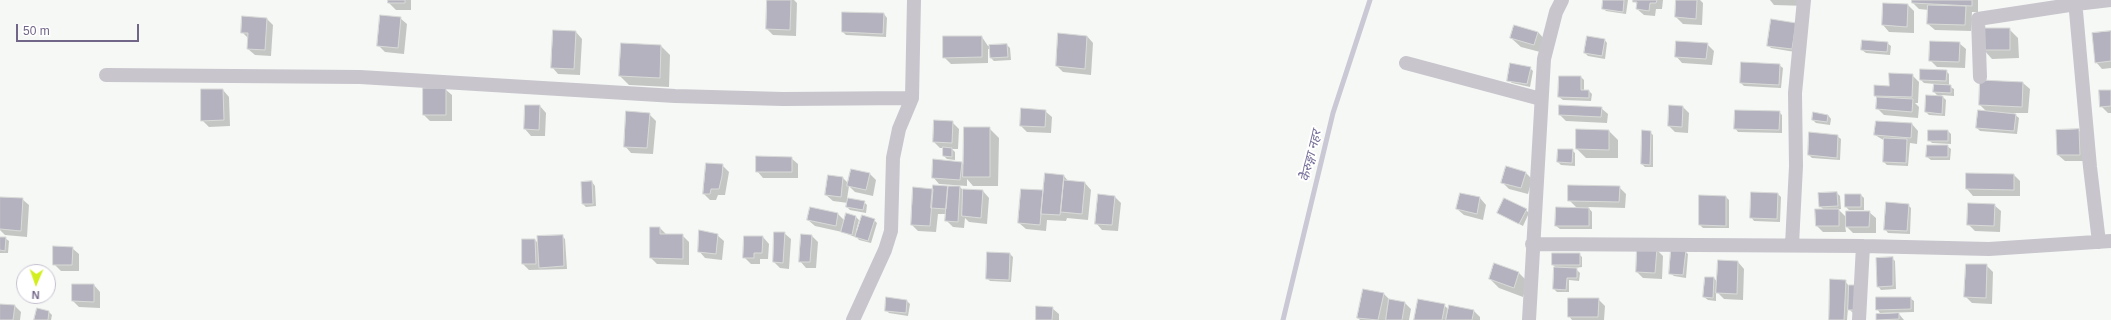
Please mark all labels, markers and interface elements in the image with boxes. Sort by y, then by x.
scale bar [18,16,141,42]
text: 50 m [23,24,50,38]
water label: केेरुङ्गा नहर [1297,129,1325,183]
north arrow [16,264,56,304]
text: N [31,289,40,301]

